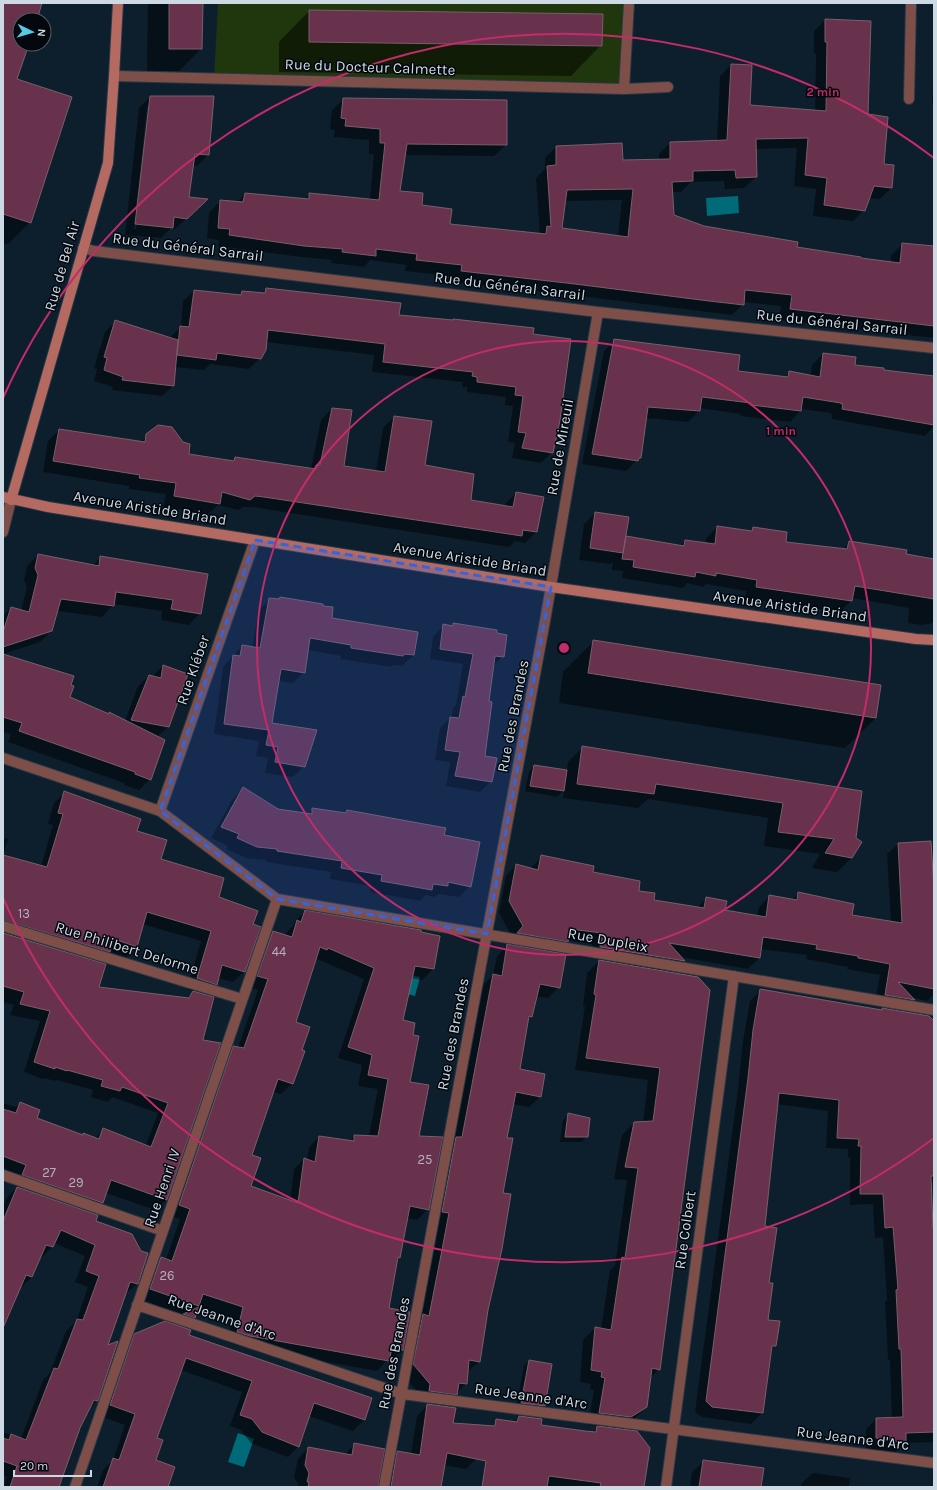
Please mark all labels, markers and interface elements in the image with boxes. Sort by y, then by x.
north arrow [12,12,52,52]
text: N [35,28,48,37]
street label: Rue du Docteur Calmette [284,55,456,79]
text: 2 min [806,85,840,99]
street label: Rue de Bel Air [41,218,84,313]
street label: Rue du Général Sarrail [112,229,264,265]
street label: Rue du Général Sarrail [434,268,586,304]
street label: Rue du Général Sarrail [756,305,908,339]
street label: Rue de Mireuil [543,397,577,497]
text: 1 min [766,424,796,438]
street label: Avenue Aristide Briand [72,487,228,529]
street label: Avenue Aristide Briand [392,538,548,580]
street label: Avenue Aristide Briand [712,586,868,626]
street label: Rue Kléber [173,632,214,707]
centre of rings [557,641,571,655]
street label: Rue des Brandes [493,658,533,774]
house number: 13 [18,906,30,921]
street label: Rue Philibert Delorme [53,918,201,978]
street label: Rue Dupleix [566,924,650,956]
house number: 44 [272,944,286,959]
street label: Rue des Brandes [433,976,473,1092]
street label: Rue Henri IV [140,1146,184,1230]
house number: 25 [418,1152,432,1167]
house number: 27 [42,1165,56,1180]
house number: 29 [68,1175,84,1190]
street label: Rue Colbert [671,1189,699,1270]
house number: 26 [160,1268,174,1283]
street label: Rue Jeanne d'Arc [165,1290,279,1344]
street label: Rue des Brandes [374,1295,414,1411]
street label: Rue Jeanne d'Arc [473,1379,589,1413]
street label: Rue Jeanne d'Arc [796,1422,910,1454]
scale bar [14,1452,91,1478]
text: 20 m [20,1459,48,1473]

